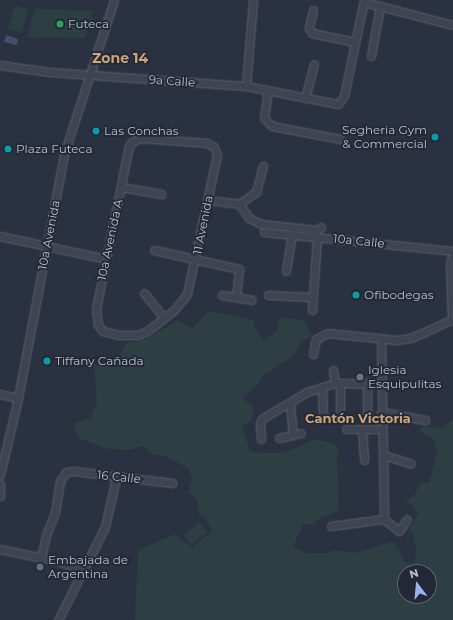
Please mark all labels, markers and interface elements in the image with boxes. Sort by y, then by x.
place label: Futeca [68,17,109,31]
marker: Futeca [55,19,65,29]
district label: Zone 14 [92,50,148,66]
street label: 9a Calle [148,72,196,90]
place label: Segheria Gym & Commercial [342,123,427,151]
place label: Las Conchas [104,124,179,138]
marker: Las Conchas [91,126,101,136]
marker: Segheria Gym & Commercial [430,132,440,142]
place label: Plaza Futeca [16,142,92,156]
marker: Plaza Futeca [3,144,13,154]
street label: 11 Avenida [190,194,216,256]
street label: 10a Avenida A [94,198,126,282]
street label: 10a Avenida [35,199,63,271]
street label: 10a Calle [333,231,385,251]
place label: Ofibodegas [364,288,434,302]
marker: Ofibodegas [351,290,361,300]
place label: Tiffany Cañada [55,354,144,368]
marker: Tiffany Cañada [42,356,52,366]
place label: Iglesia Esquipulitas [368,363,441,391]
marker: Iglesia Esquipulitas [355,372,365,382]
district label: Cantón Victoria [305,410,411,426]
street label: 16 Calle [96,468,142,486]
place label: Embajada de Argentina [48,553,128,581]
marker: Embajada de Argentina [35,562,45,572]
north arrow [397,564,437,604]
text: N [408,565,420,581]

